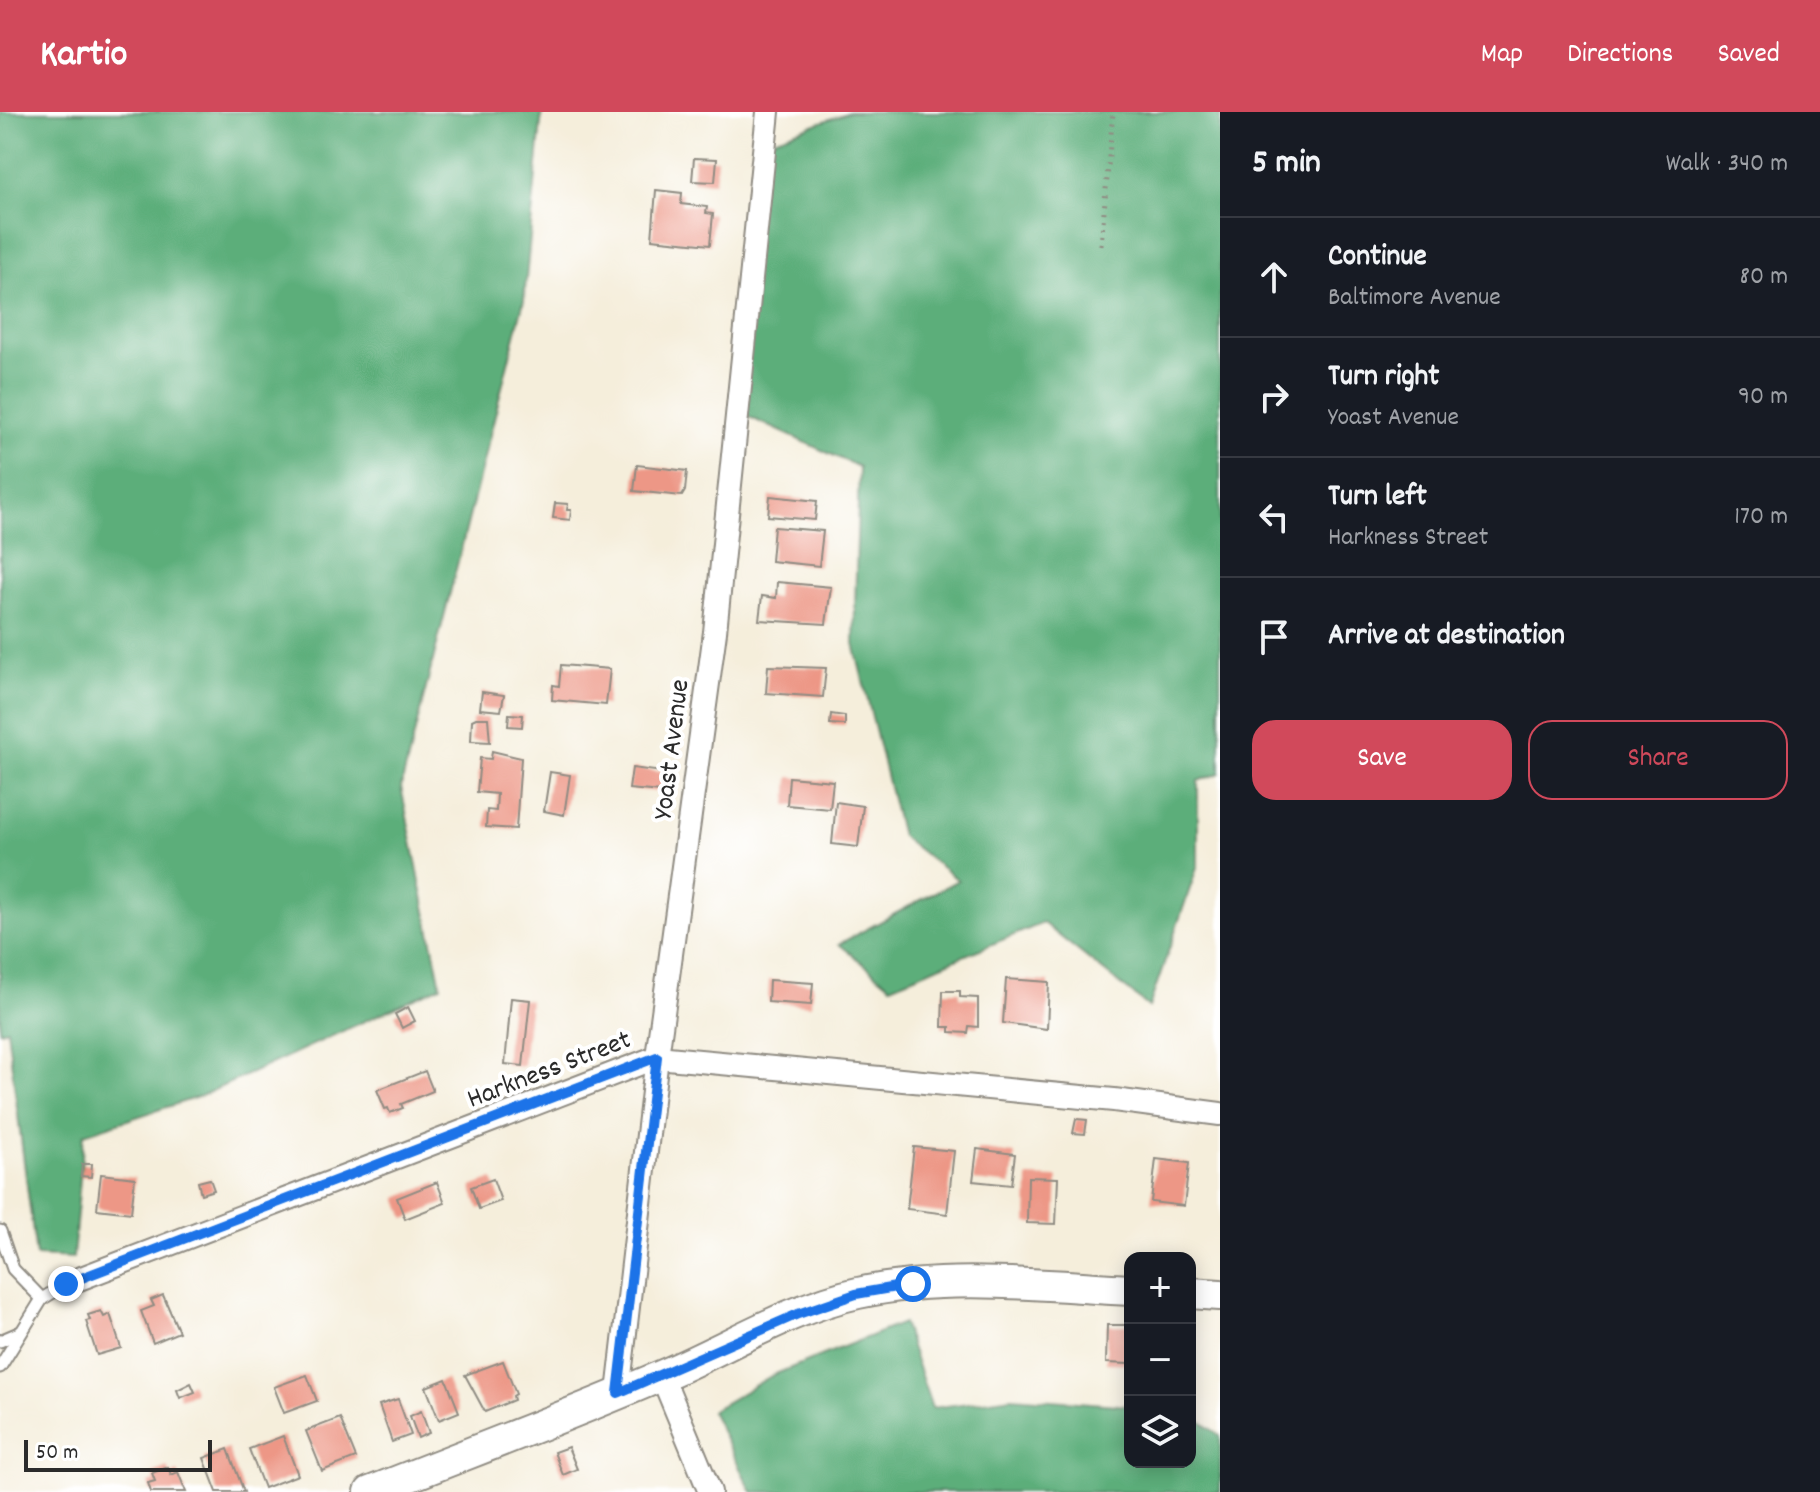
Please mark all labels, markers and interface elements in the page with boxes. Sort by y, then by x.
text: Kartio [40,29,127,84]
text: Map [1481,36,1523,76]
text: Directions [1567,36,1673,76]
text: Saved [1717,36,1780,76]
text: 5 min [1252,140,1321,189]
text: Walk · 340 m [1666,146,1788,183]
text: Continue [1328,237,1427,280]
icon: ahead [1252,255,1296,299]
text: 80 m [1740,259,1788,296]
text: Baltimore Avenue [1328,280,1501,317]
text: Turn right [1328,357,1439,400]
icon: right [1252,375,1296,419]
text: 90 m [1738,379,1788,416]
text: Yoast Avenue [1328,400,1459,437]
text: Turn left [1328,477,1427,520]
icon: left [1252,495,1296,539]
text: 170 m [1734,499,1788,536]
text: Harkness Street [1328,520,1488,557]
icon: arrive [1252,615,1296,659]
text: Arrive at destination [1328,616,1565,659]
street label: Yoast Avenue [646,677,702,822]
button: Save [1252,720,1512,800]
button: Share [1528,720,1788,800]
street label: Harkness Street [462,1022,638,1121]
map controls [1124,1252,1196,1468]
button: + [1124,1252,1196,1324]
route end [48,1266,84,1302]
route start [895,1266,931,1302]
button: − [1124,1324,1196,1396]
button: layers [1124,1396,1196,1468]
scale bar [24,1436,212,1472]
text: 50 m [36,1438,78,1469]

